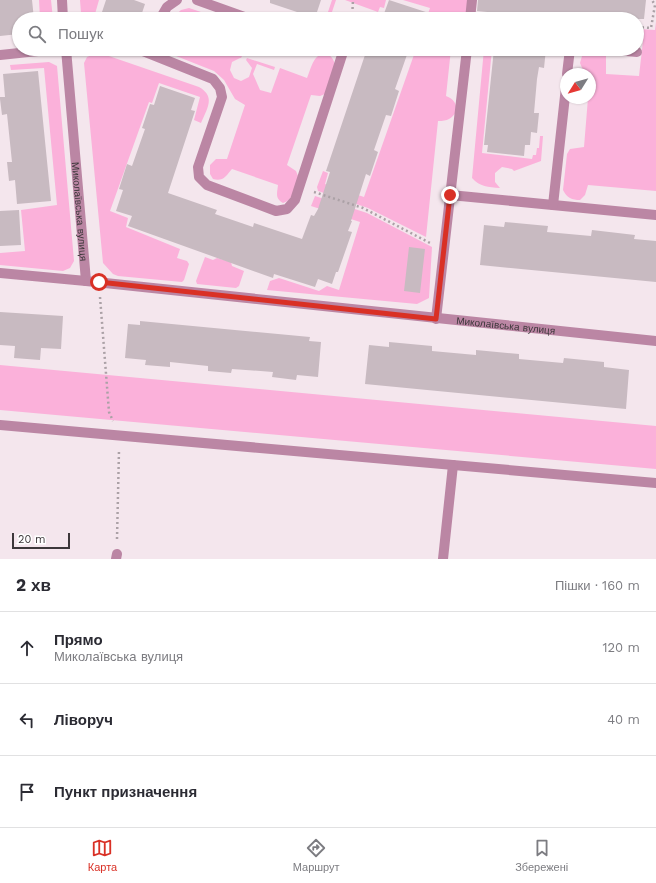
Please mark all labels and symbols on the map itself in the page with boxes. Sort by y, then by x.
north arrow [560,68,596,104]
street label: Миколаївська вулиця [70,161,89,261]
route end [441,186,459,204]
route start [90,273,108,291]
street label: Миколаївська вулиця [456,315,556,336]
scale bar [12,531,70,550]

